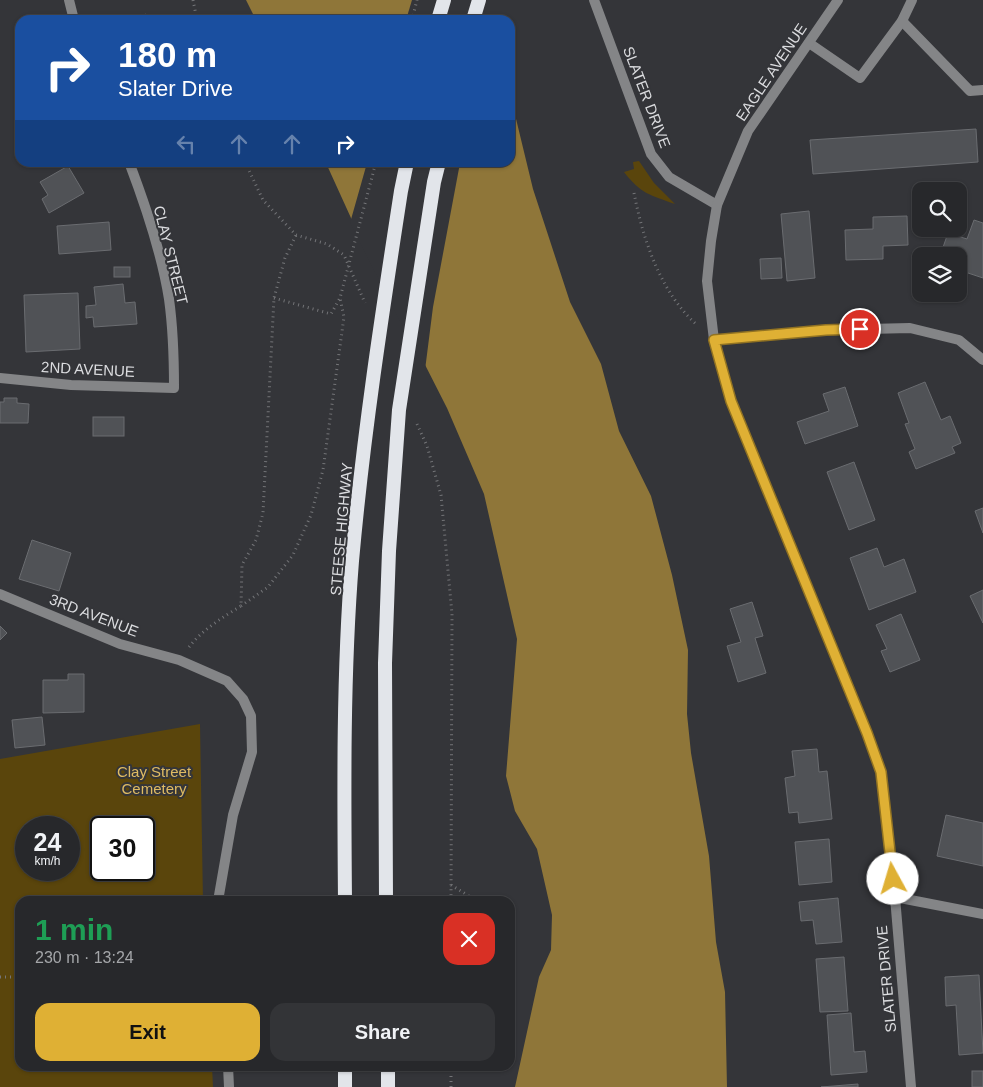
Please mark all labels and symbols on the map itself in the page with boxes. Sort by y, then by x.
street label: EAGLE AVENUE [732,20,810,124]
street label: SLATER DRIVE [620,44,674,150]
street label: CLAY STREET [151,204,191,306]
pin [839,308,881,350]
street label: 2ND AVENUE [41,358,135,380]
street label: STEESE HIGHWAY [327,462,355,596]
street label: 3RD AVENUE [47,590,141,640]
park label: Clay Street Cemetery [117,763,192,797]
speed limit sign: 30 [90,816,155,881]
position arrow [866,852,918,904]
street label: SLATER DRIVE [873,925,899,1033]

